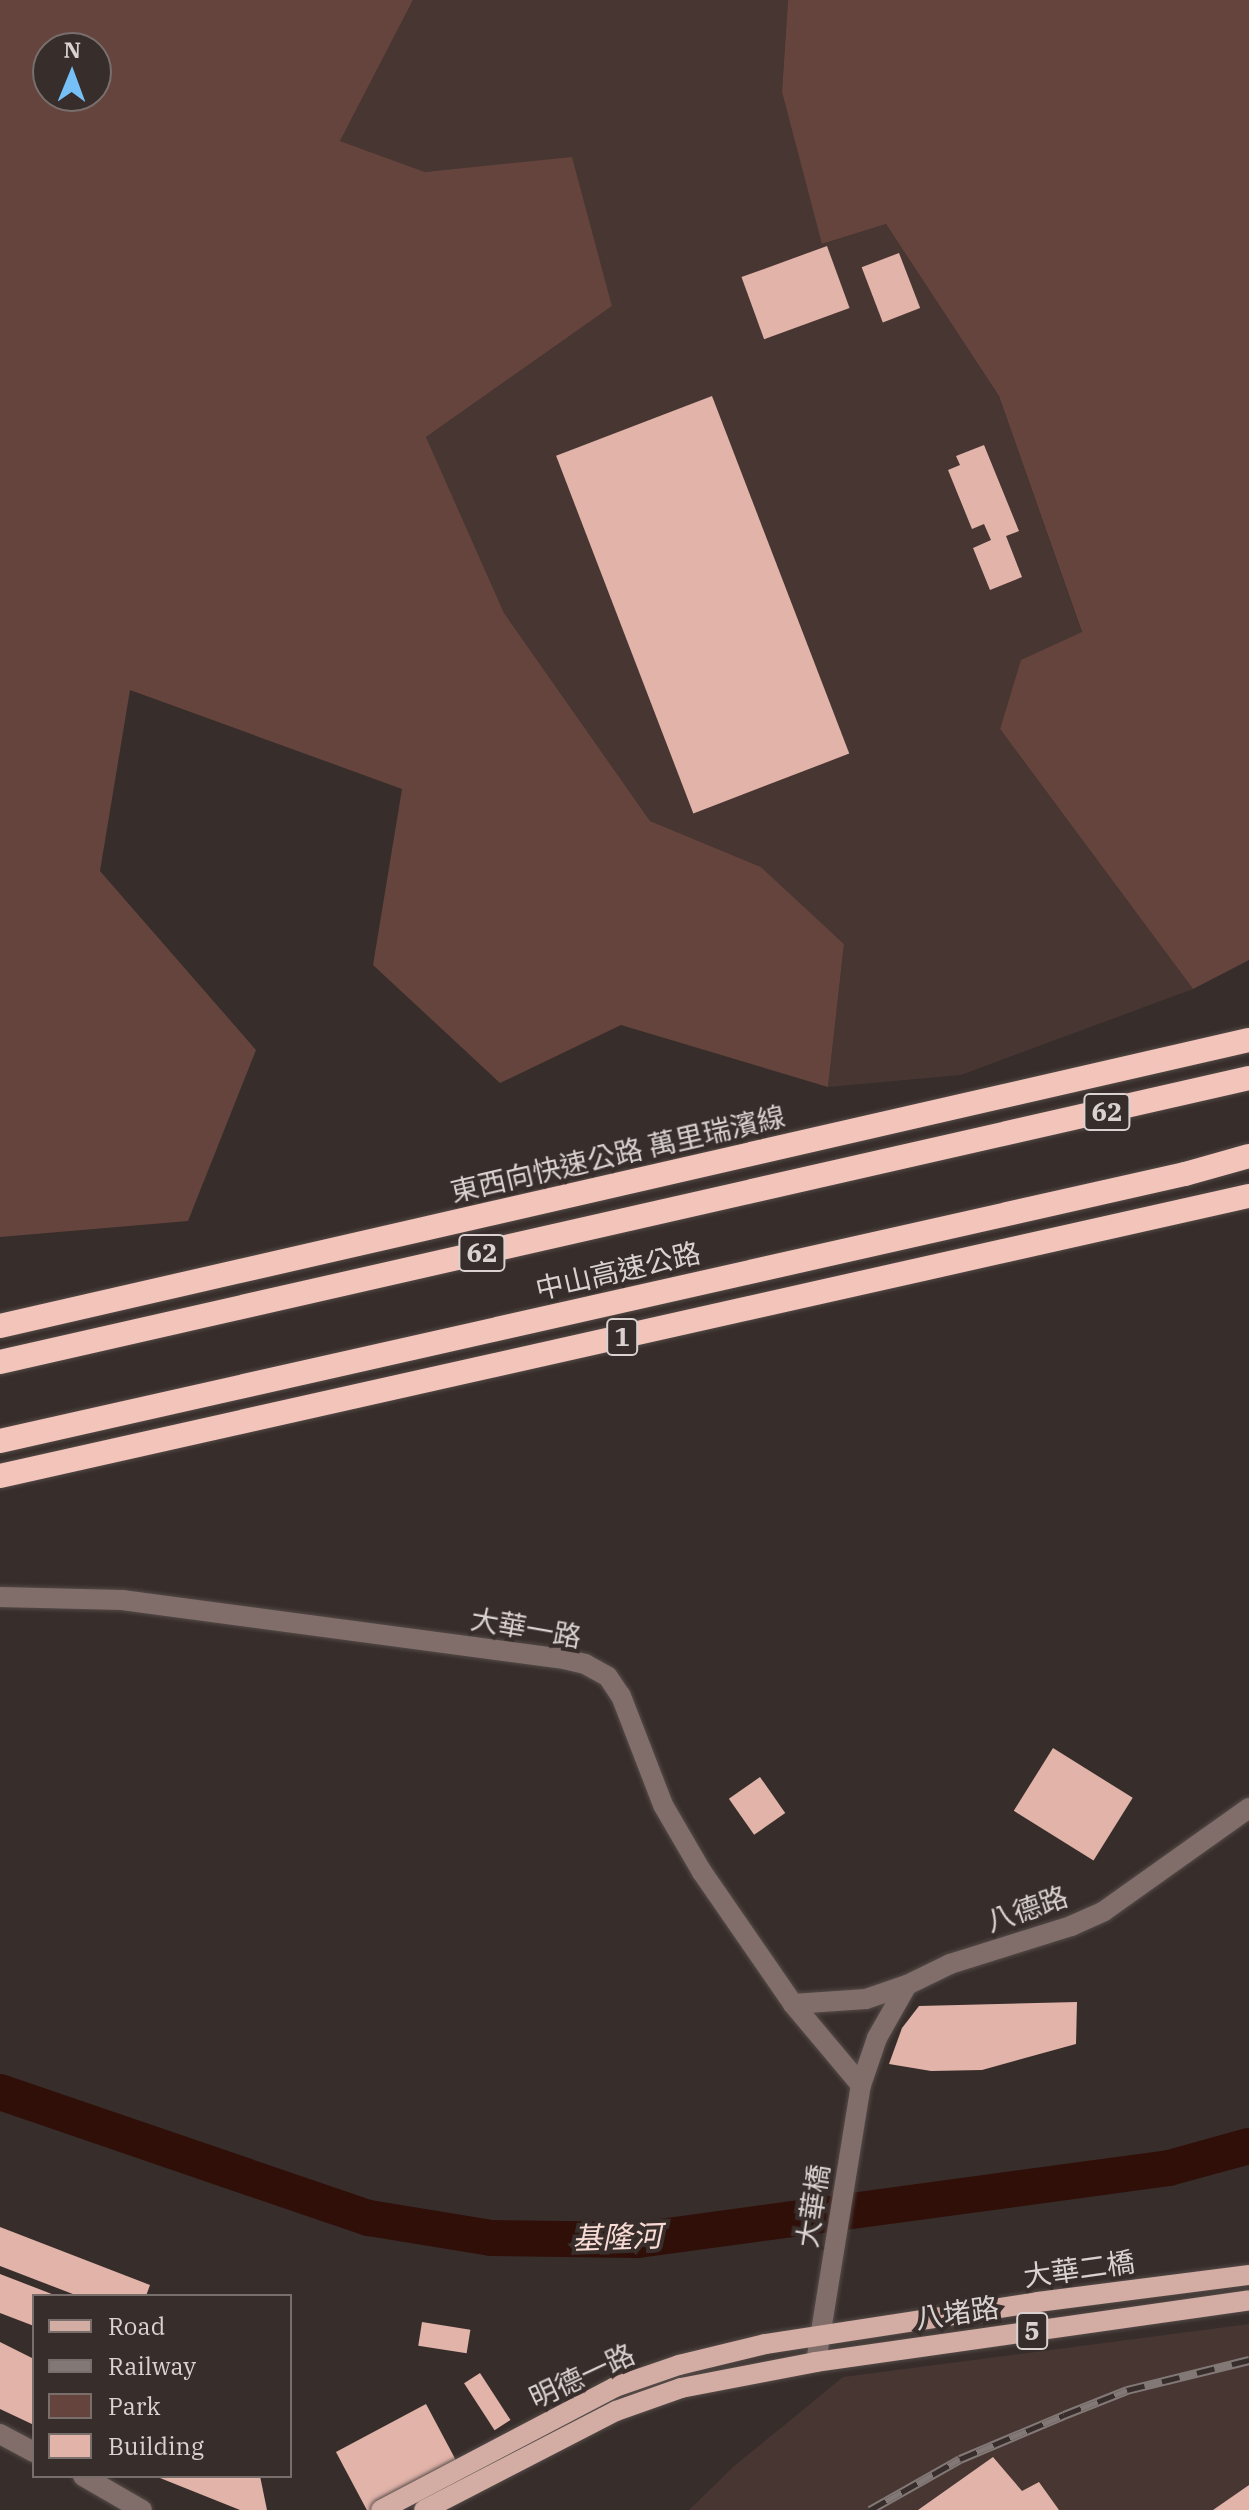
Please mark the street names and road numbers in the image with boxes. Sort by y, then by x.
road number: 62 [1083,1090,1131,1134]
street label: 東西向快速公路 萬里瑞濱線 [447,1099,789,1209]
road number: 62 [458,1231,506,1275]
street label: 中山高速公路 [532,1236,704,1306]
road number: 1 [606,1315,638,1359]
street label: 大華一路 [468,1602,584,1654]
street label: 八德路 [982,1879,1072,1939]
street label: 大華橋 [790,2162,836,2250]
street label: 大華二橋 [1021,2245,1137,2293]
street label: 八堵路 [913,2291,1001,2335]
road number: 5 [1016,2309,1048,2353]
street label: 明德一路 [524,2337,640,2415]

